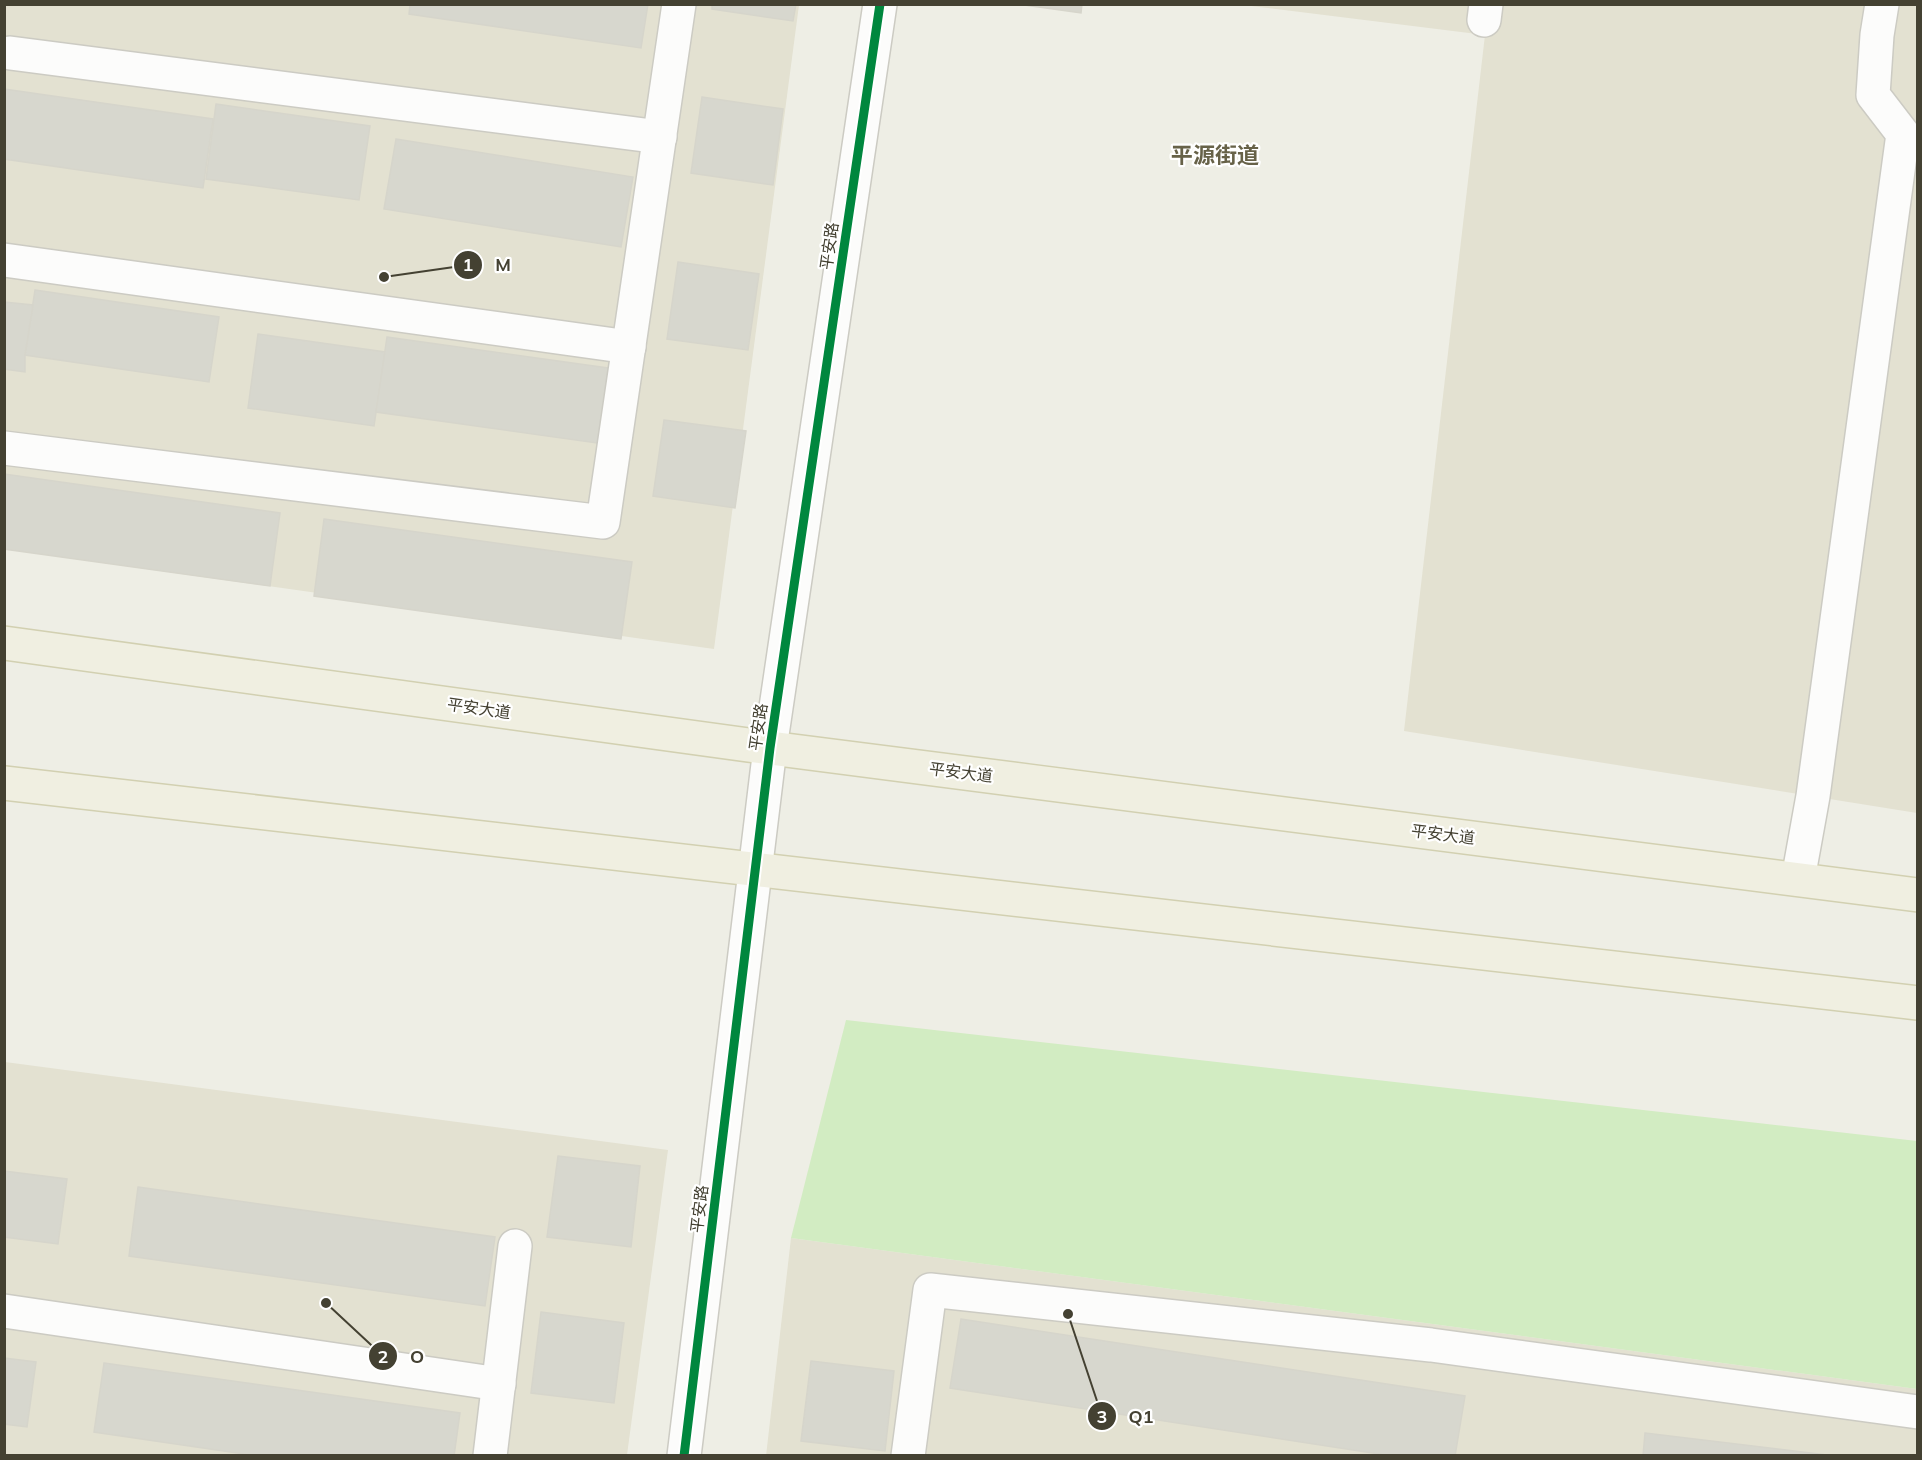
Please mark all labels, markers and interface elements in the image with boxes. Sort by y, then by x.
district label: 平源街道 [1171,141,1259,169]
street label: 平安路 [816,221,842,271]
callout: M [453,247,523,283]
text: 1 [463,253,473,276]
text: M [495,253,511,276]
street label: 平安大道 [446,694,512,722]
street label: 平安路 [745,702,771,752]
street label: 平安大道 [928,758,994,786]
street label: 平安大道 [1410,820,1476,848]
street label: 平安路 [686,1184,712,1234]
callout: O [368,1338,436,1374]
text: 2 [378,1345,388,1368]
text: O [410,1345,424,1368]
callout: Q1 [1087,1398,1166,1434]
text: 3 [1097,1405,1107,1428]
text: Q1 [1129,1405,1153,1428]

